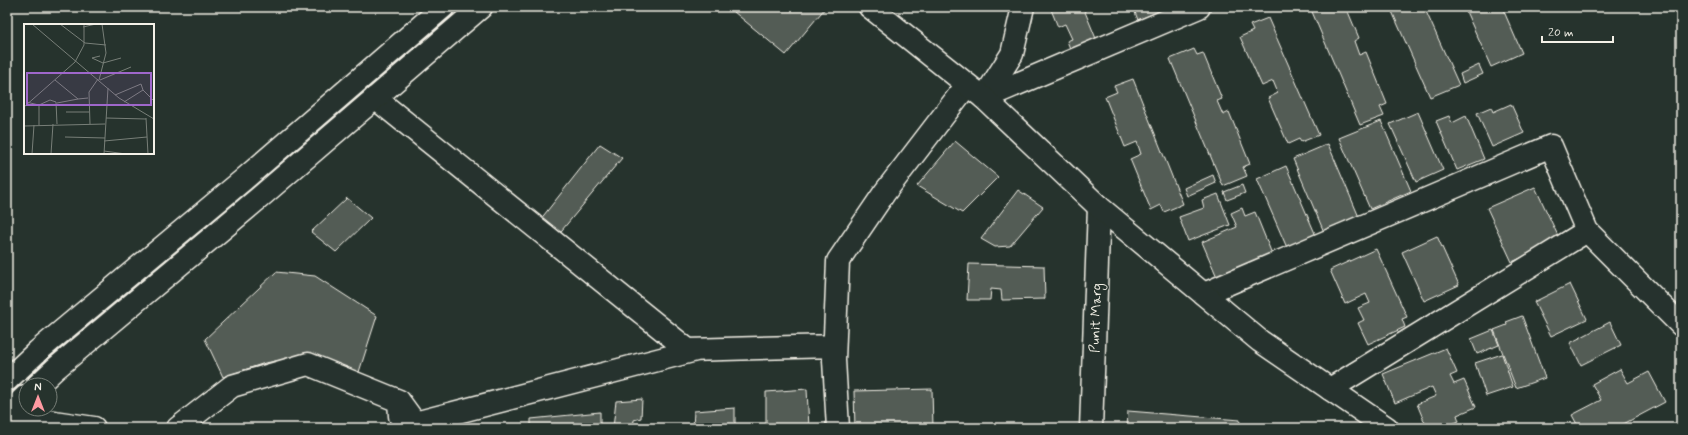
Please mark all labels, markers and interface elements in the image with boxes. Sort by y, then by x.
scale bar [1542,18,1613,44]
inset map [24,24,154,154]
text: 20 m [1548,25,1574,41]
street label: Punit Marg [1086,283,1107,353]
north arrow [18,377,58,417]
text: N [34,381,42,395]

